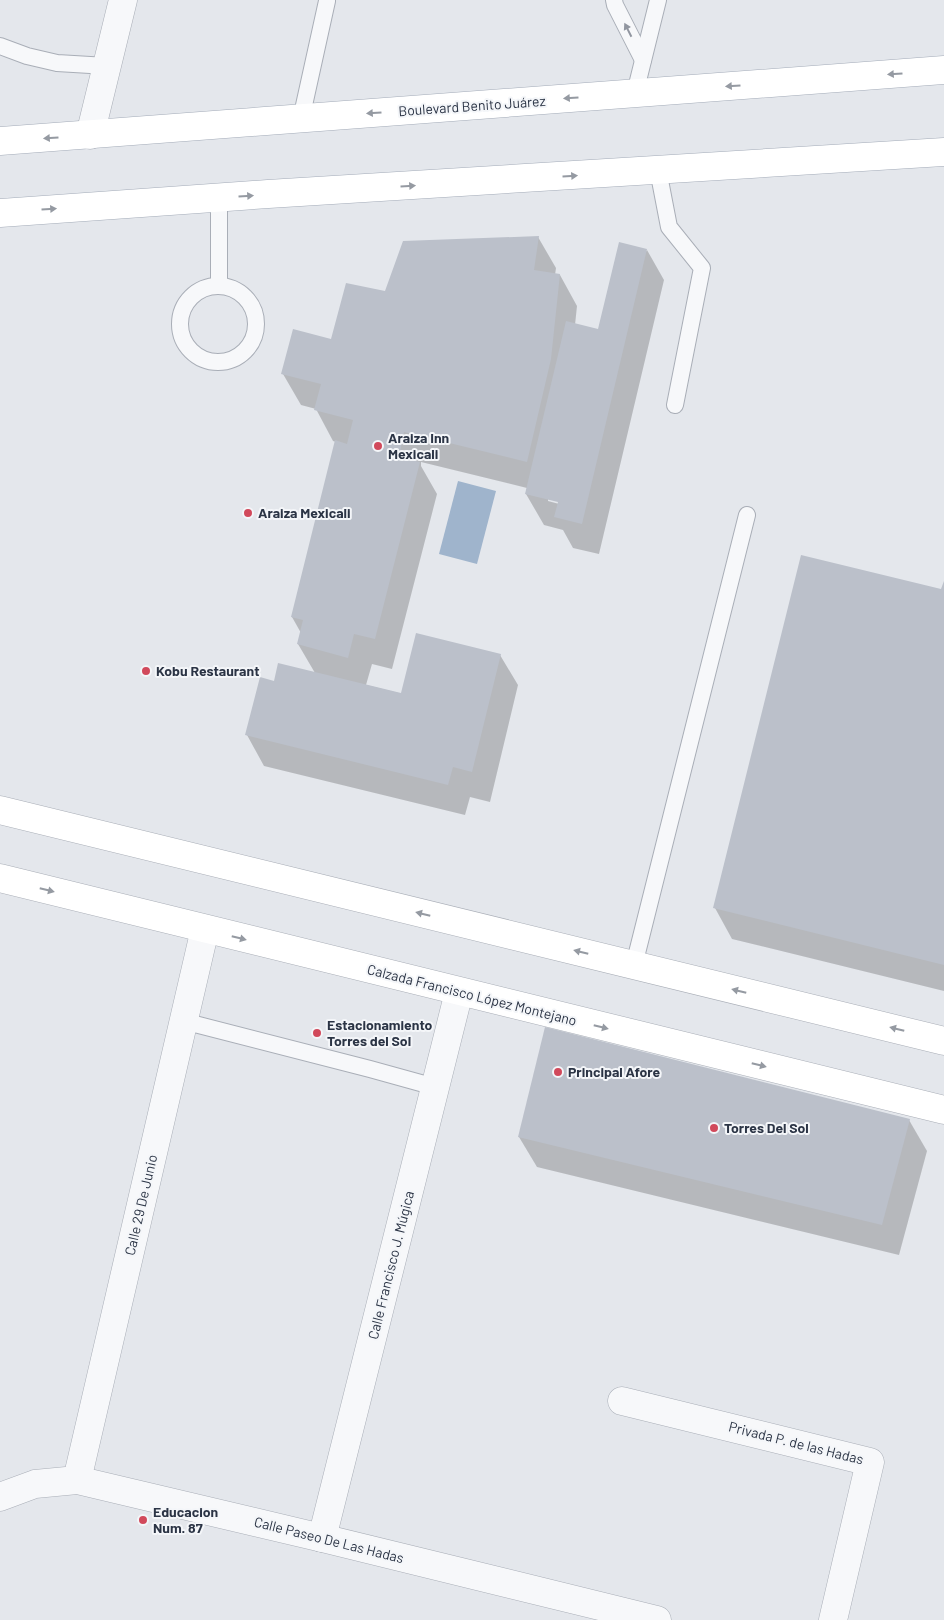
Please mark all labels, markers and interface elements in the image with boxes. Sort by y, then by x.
one-way arrow [624,23,632,38]
one-way arrow [887,70,903,78]
one-way arrow [725,82,741,90]
street label: Boulevard Benito Juárez [398,92,546,119]
one-way arrow [563,95,579,103]
one-way arrow [366,110,382,118]
one-way arrow [43,134,59,142]
one-way arrow [562,171,578,179]
one-way arrow [400,181,416,189]
one-way arrow [238,192,254,200]
one-way arrow [41,205,57,213]
place label: Araiza Inn Mexicali [388,429,449,462]
marker: Araiza Inn Mexicali [372,440,384,452]
place label: Araiza Mexicali [258,504,351,521]
marker: Araiza Mexicali [242,507,254,519]
place label: Kobu Restaurant [156,662,259,679]
marker: Kobu Restaurant [140,665,152,677]
one-way arrow [40,886,55,894]
one-way arrow [415,910,430,918]
one-way arrow [231,934,246,942]
one-way arrow [573,948,588,956]
street label: Calzada Francisco López Montejano [366,960,579,1029]
one-way arrow [731,987,746,995]
place label: Estacionamiento Torres del Sol [327,1016,433,1049]
one-way arrow [593,1023,608,1031]
one-way arrow [889,1025,904,1033]
marker: Estacionamiento Torres del Sol [311,1027,323,1039]
one-way arrow [751,1061,766,1069]
place label: Principal Afore [568,1063,661,1080]
marker: Principal Afore [552,1066,564,1078]
place label: Torres Del Sol [724,1119,809,1136]
marker: Torres Del Sol [708,1122,720,1134]
street label: Calle 29 De Junio [121,1153,160,1257]
street label: Calle Francisco J. Múgica [364,1189,417,1341]
street label: Privada P. de las Hadas [727,1418,866,1468]
place label: Educacion Num. 87 [153,1503,218,1536]
street label: Calle Paseo De Las Hadas [253,1513,406,1566]
marker: Educacion Num. 87 [137,1514,149,1526]

